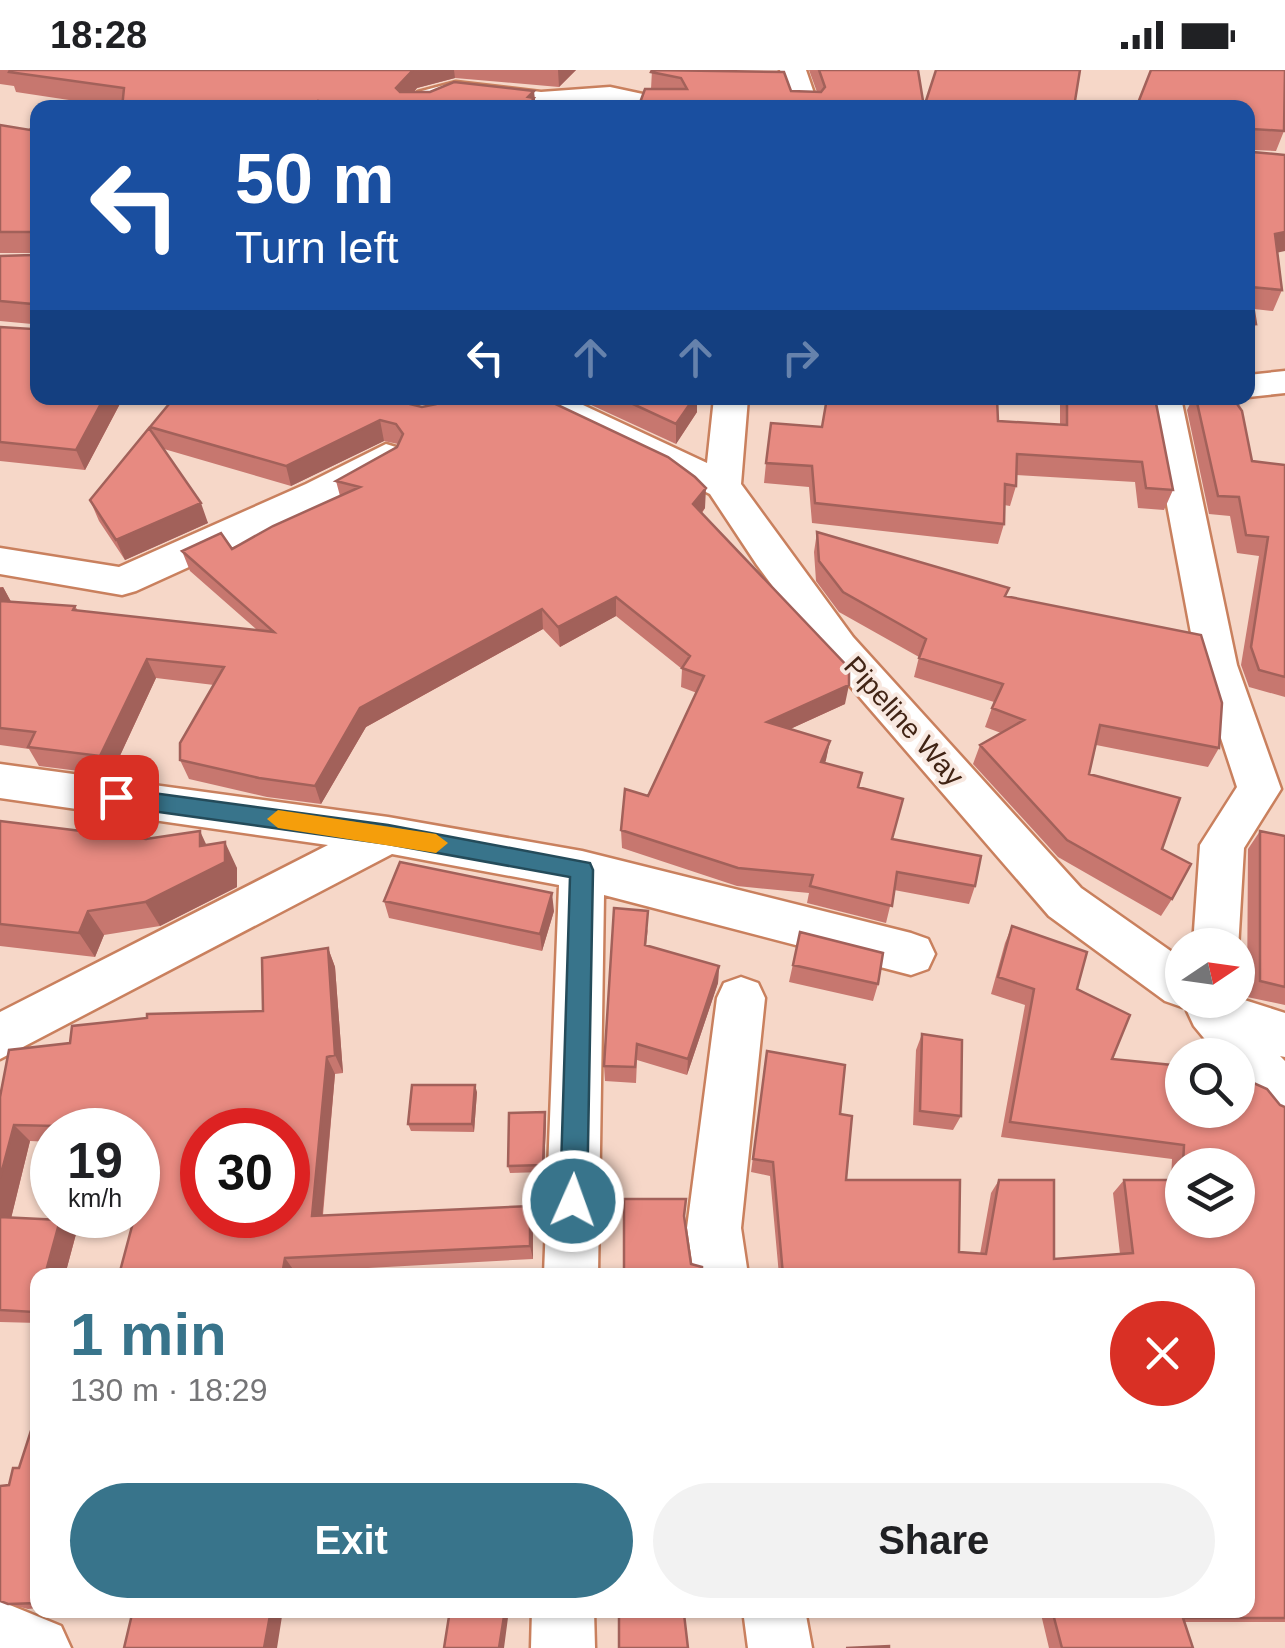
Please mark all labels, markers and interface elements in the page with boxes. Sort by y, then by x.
text: 18:28 [50,14,147,56]
icon: left [70,140,200,270]
text: 50 m [235,140,395,218]
text: Turn left [235,222,398,273]
icon: left [458,330,513,385]
icon: ahead [563,330,618,385]
icon: ahead [668,330,723,385]
icon: right [773,330,828,385]
street label: Pipeline Way [838,650,970,792]
pin [74,755,159,840]
icon: arrive [89,770,144,825]
north arrow [1165,928,1255,1018]
map controls [1165,928,1255,1238]
button: search [1165,1038,1255,1128]
speed limit sign: 30 [180,1108,310,1238]
text: 19 [67,1133,123,1189]
button: layers [1165,1148,1255,1238]
position arrow [521,1149,625,1253]
text: km/h [68,1184,122,1212]
text: 1 min [70,1301,227,1368]
button: close [1110,1301,1215,1406]
text: 130 m · 18:29 [70,1372,267,1408]
button: Exit [70,1483,633,1598]
button: Share [653,1483,1215,1598]

